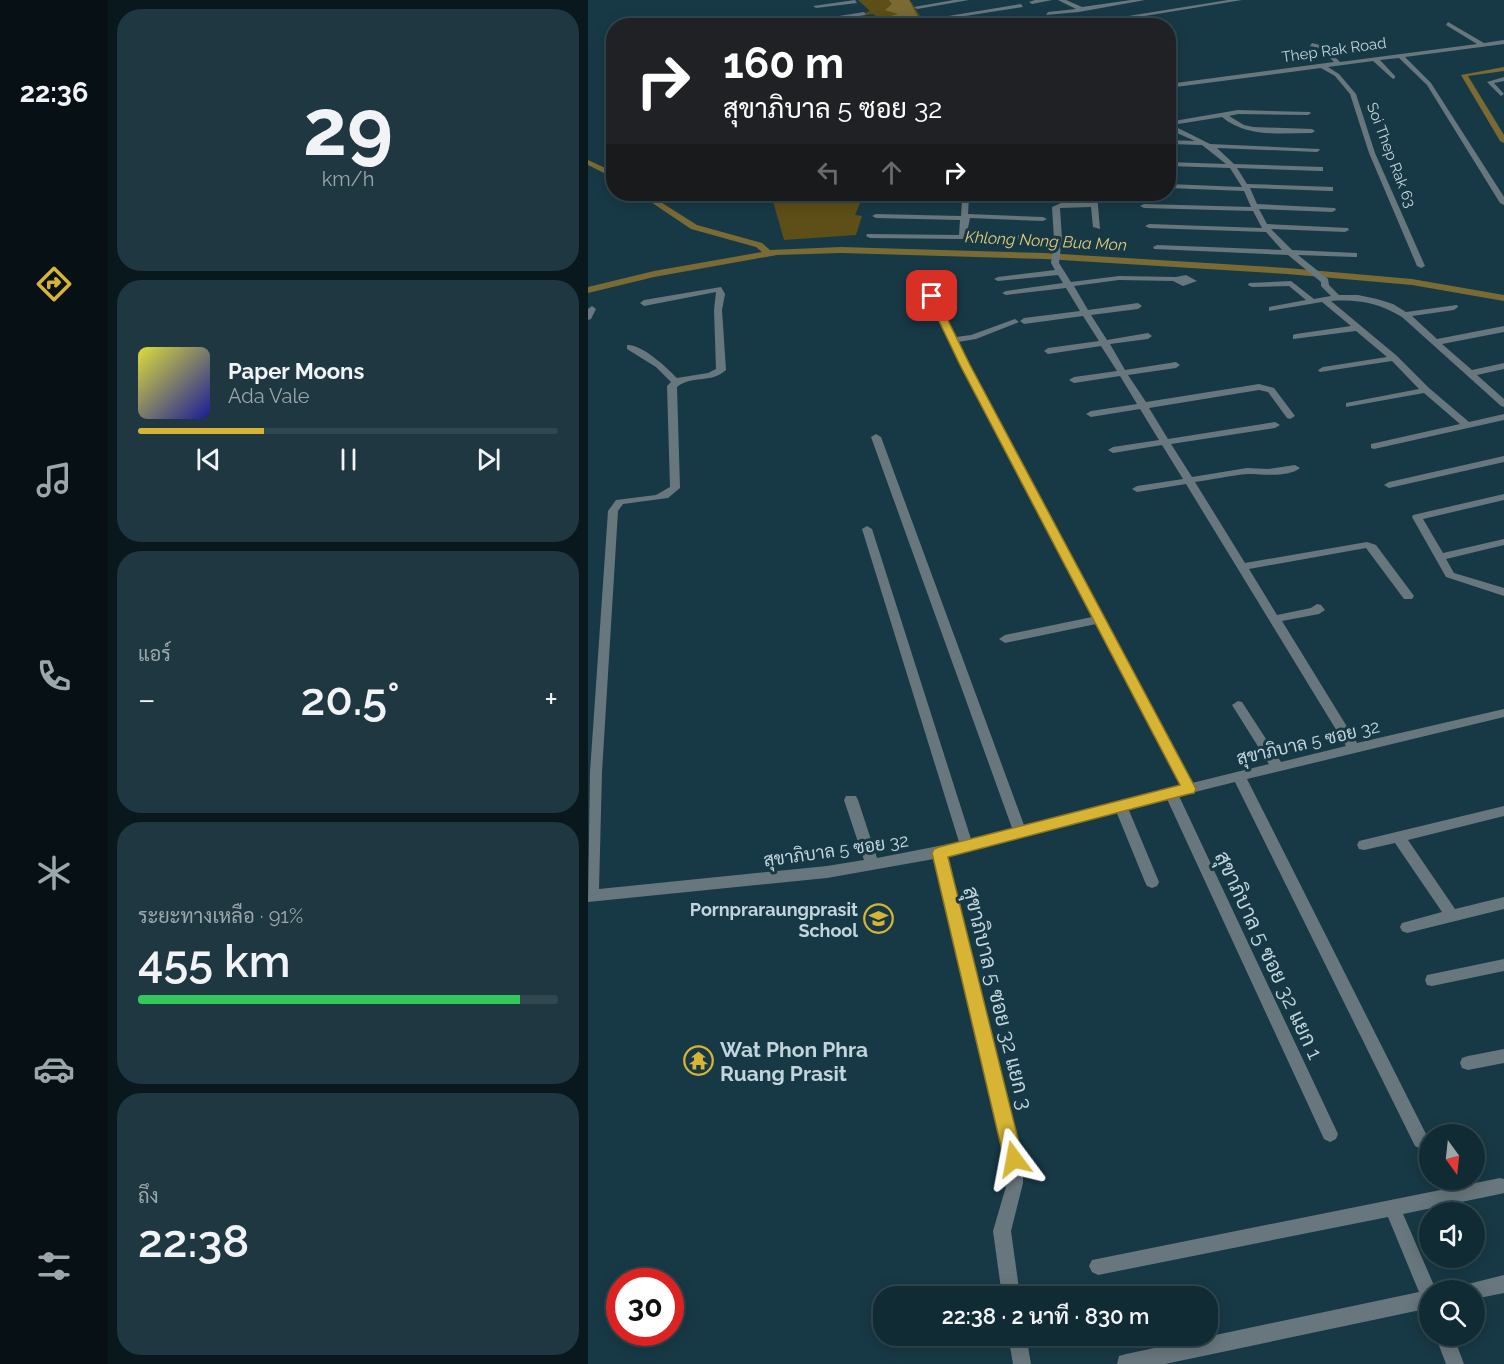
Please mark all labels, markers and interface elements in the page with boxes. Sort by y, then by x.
street label: Thep Rak Road [1281,34,1387,66]
text: 160 m [723,39,844,88]
icon: right [624,42,702,120]
text: 22:36 [20,77,88,108]
text: 29 [303,82,393,173]
text: สุขาภิบาล 5 ซอย 32 [723,93,942,124]
street label: Soi Thep Rak 63 [1363,100,1419,210]
icon: left [812,156,845,189]
icon: ahead [875,156,908,189]
icon: right [938,156,971,189]
text: km/h [322,167,374,191]
water label: Khlong Nong Bua Mon [965,227,1127,255]
icon: directions [33,263,75,305]
pin [906,270,957,321]
icon: arrive [915,279,948,312]
text: Paper Moons [228,358,364,384]
text: Ada Vale [228,384,310,408]
icon: previous [192,443,225,476]
icon: pause [332,443,365,476]
icon: next [472,443,505,476]
icon: music [33,459,75,501]
text: แอร์ [138,642,171,666]
icon: phone [33,655,75,697]
text: 20.5° [300,673,400,726]
text: − [138,680,156,719]
text: + [544,680,558,719]
street label: สุขาภิบาล 5 ซอย 32 [1234,715,1382,771]
street label: สุขาภิบาล 5 ซอย 32 [762,829,910,873]
street label: สุขาภิบาล 5 ซอย 32 แยก 1 [1208,847,1328,1064]
icon: climate [33,852,75,894]
street label: สุขาภิบาล 5 ซอย 32 แยก 3 [956,884,1038,1113]
place label: Pornpraraungprasit School [690,899,858,941]
school or university icon: Pornpraraungprasit School [863,903,895,935]
text: ระยะทางเหลือ · 91% [138,904,303,928]
text: 455 km [138,935,290,988]
place label: Wat Phon Phra Ruang Prasit [720,1037,868,1086]
temple icon: Wat Phon Phra Ruang Prasit [683,1045,715,1077]
icon: car [33,1048,75,1090]
north arrow [1419,1124,1485,1190]
map controls [1419,1124,1485,1346]
position arrow [982,1127,1046,1191]
text: ถึง [138,1184,159,1208]
button: sound [1419,1202,1485,1268]
text: 22:38 [138,1215,249,1268]
icon: filters [33,1245,75,1287]
speed limit sign: 30 [606,1268,684,1346]
button: search [1419,1280,1485,1346]
text: 22:38 · 2 นาที · 830 m [942,1303,1149,1329]

